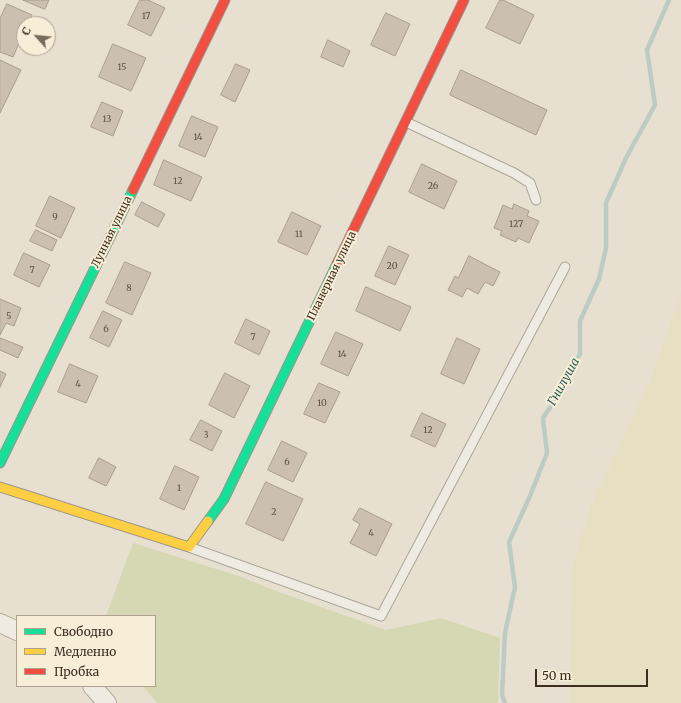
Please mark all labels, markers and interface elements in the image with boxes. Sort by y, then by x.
house number: 17 [142,11,150,21]
north arrow [16,16,56,56]
text: С [18,25,34,37]
house number: 15 [117,62,127,72]
house number: 13 [103,114,111,124]
house number: 14 [193,132,203,142]
house number: 12 [173,176,183,186]
house number: 26 [428,181,438,191]
street label: Лунная улица [89,194,135,270]
house number: 9 [52,212,58,222]
house number: 127 [509,219,523,229]
house number: 11 [295,229,303,239]
street label: Планерная улица [305,229,359,323]
house number: 20 [387,261,397,271]
house number: 7 [29,265,35,275]
house number: 8 [126,283,132,293]
house number: 5 [6,311,12,321]
house number: 6 [103,324,109,334]
house number: 7 [250,332,256,342]
house number: 14 [337,349,347,359]
water label: Гнилуша [545,356,583,408]
house number: 4 [75,379,81,389]
house number: 10 [317,398,327,408]
house number: 12 [423,425,433,435]
house number: 3 [203,430,209,440]
house number: 6 [284,457,290,467]
house number: 1 [177,483,181,493]
house number: 2 [271,507,277,517]
house number: 4 [368,528,374,538]
legend [16,615,156,687]
text: Свободно [54,624,113,639]
text: Медленно [54,644,116,659]
scale bar [537,661,650,687]
text: Пробка [54,664,99,679]
text: 50 m [542,668,571,683]

